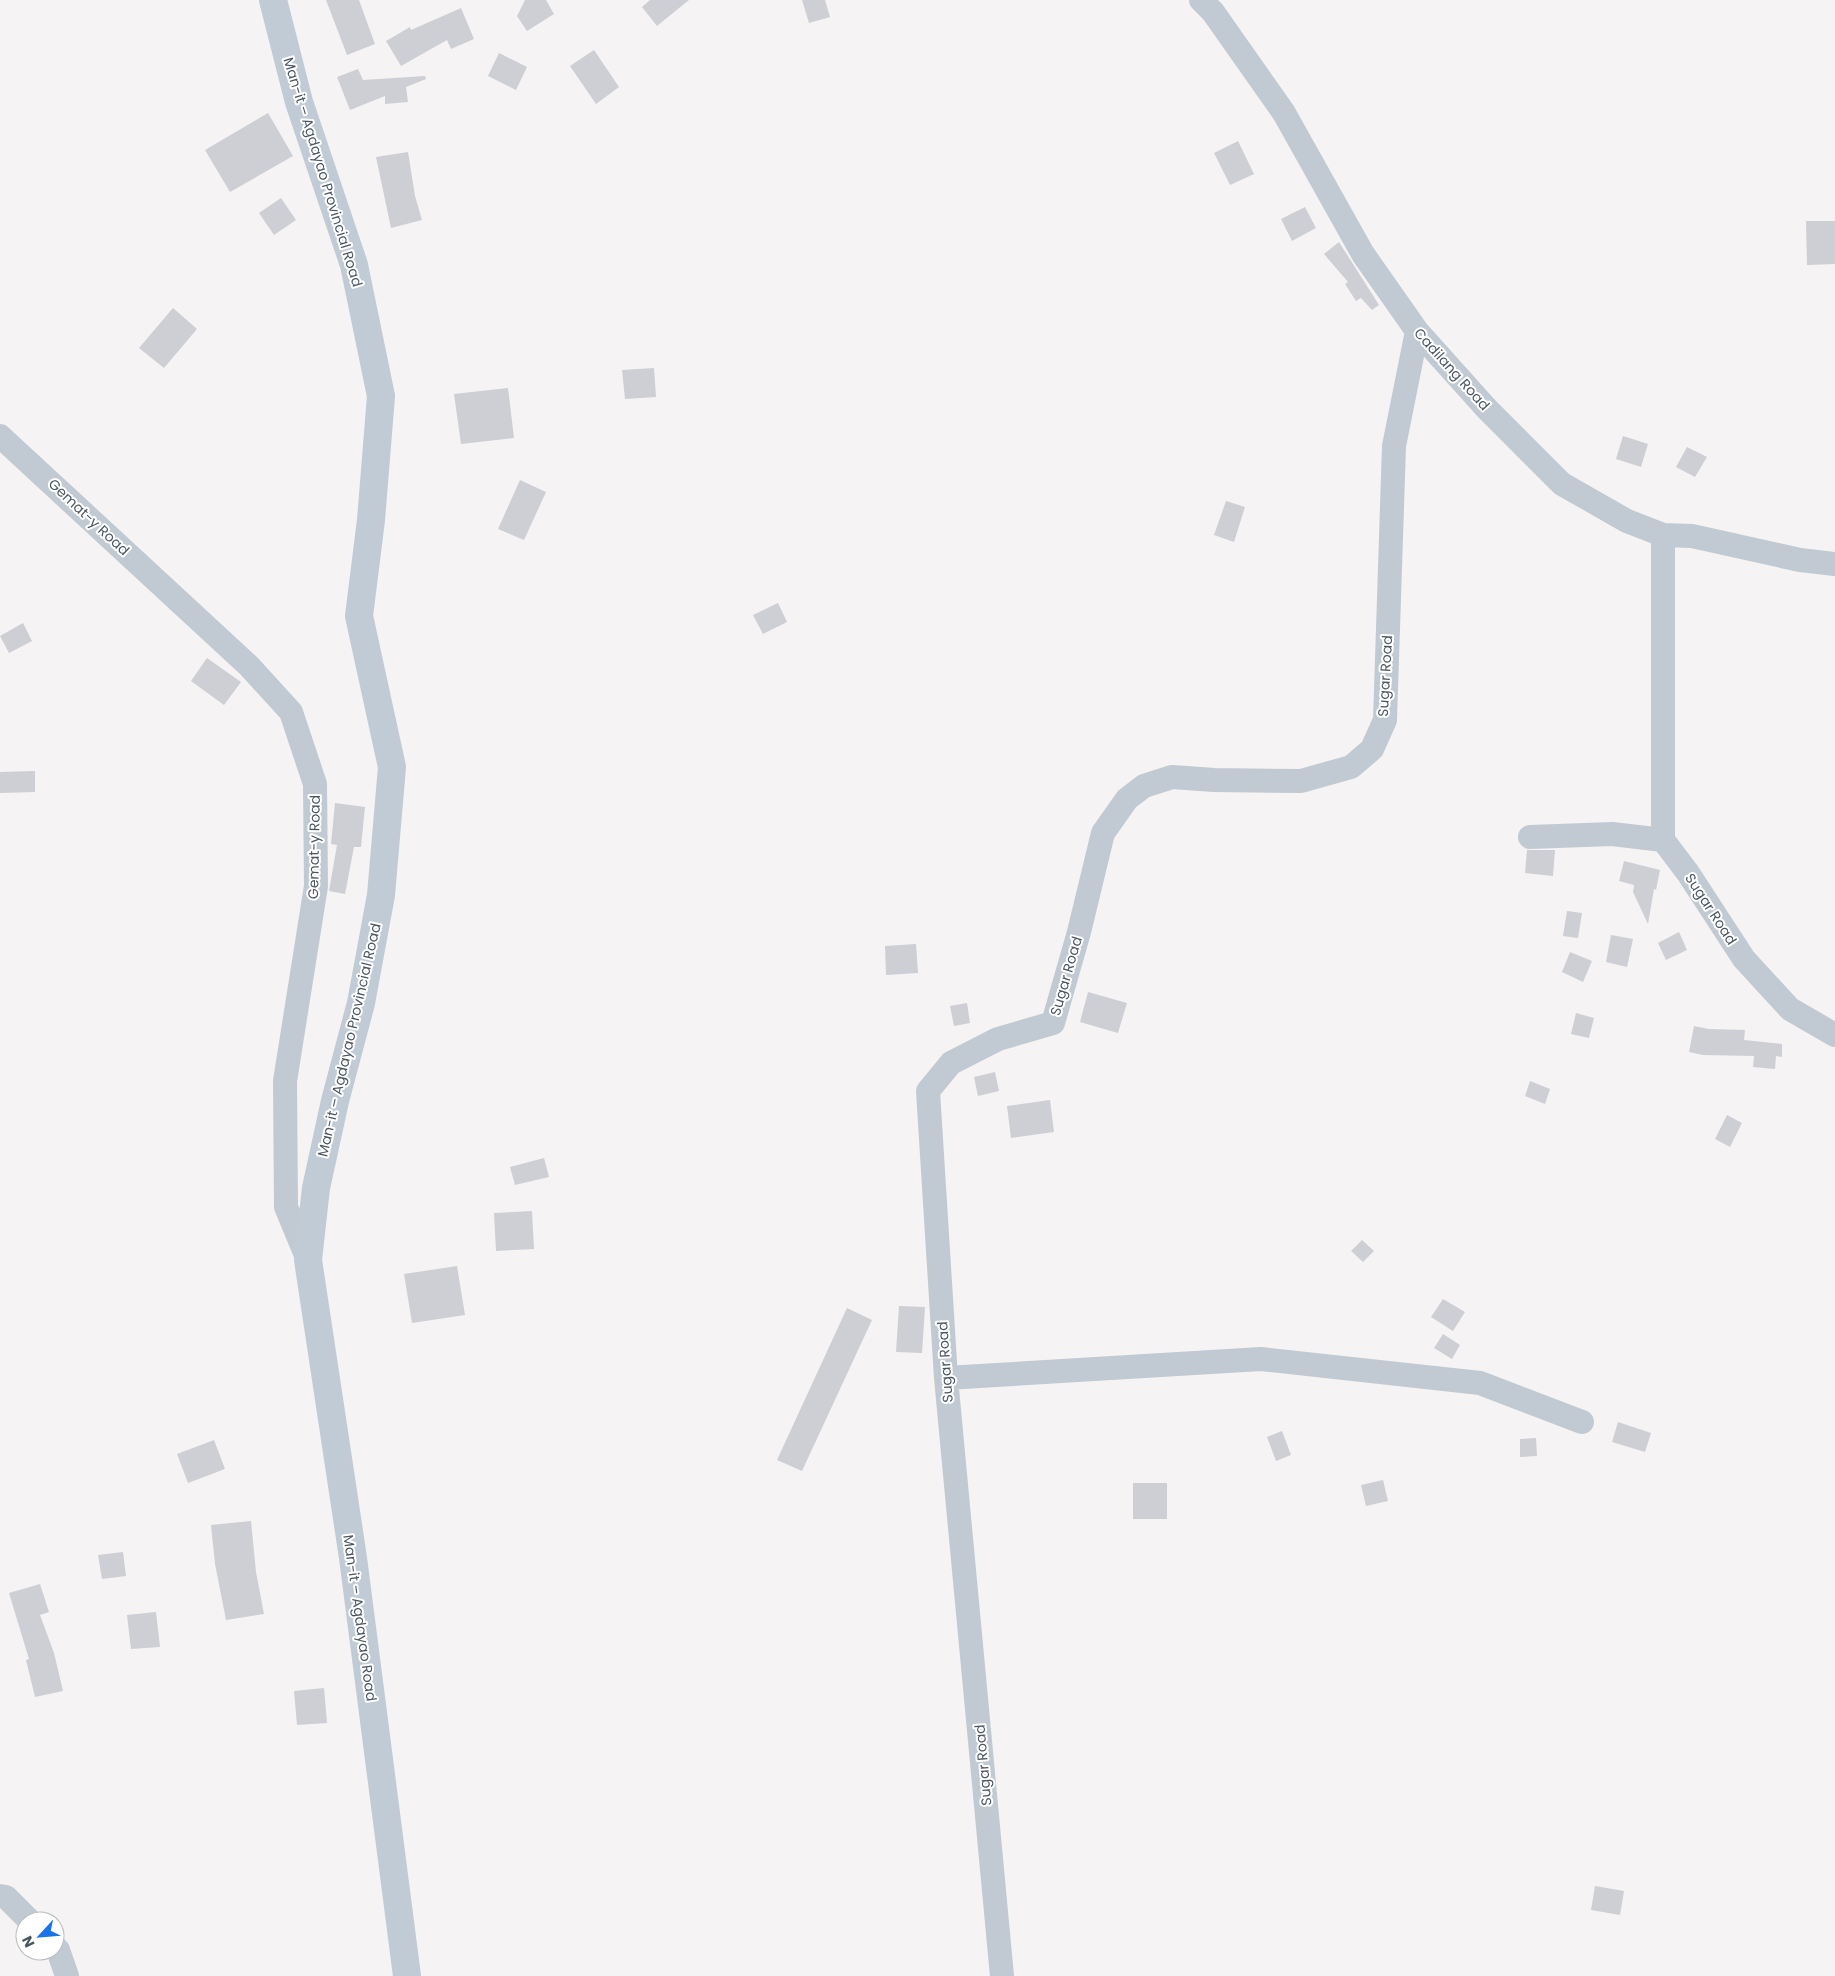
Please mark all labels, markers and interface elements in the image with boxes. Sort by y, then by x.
street label: Man-it – Agdayao Provincial Road [278,55,368,289]
street label: Cadilang Road [1410,323,1494,415]
street label: Gemat-y Road [44,474,134,560]
street label: Sugar Road [1373,635,1397,717]
street label: Gemat-y Road [303,795,325,899]
street label: Sugar Road [1680,869,1742,949]
street label: Man-it – Agdayao Provincial Road [312,921,386,1159]
street label: Sugar Road [1045,934,1087,1018]
street label: Sugar Road [932,1321,958,1403]
street label: Man-it – Agdayao Road [338,1533,382,1703]
street label: Sugar Road [969,1724,997,1806]
north arrow [15,1911,65,1961]
text: N [17,1933,40,1951]

